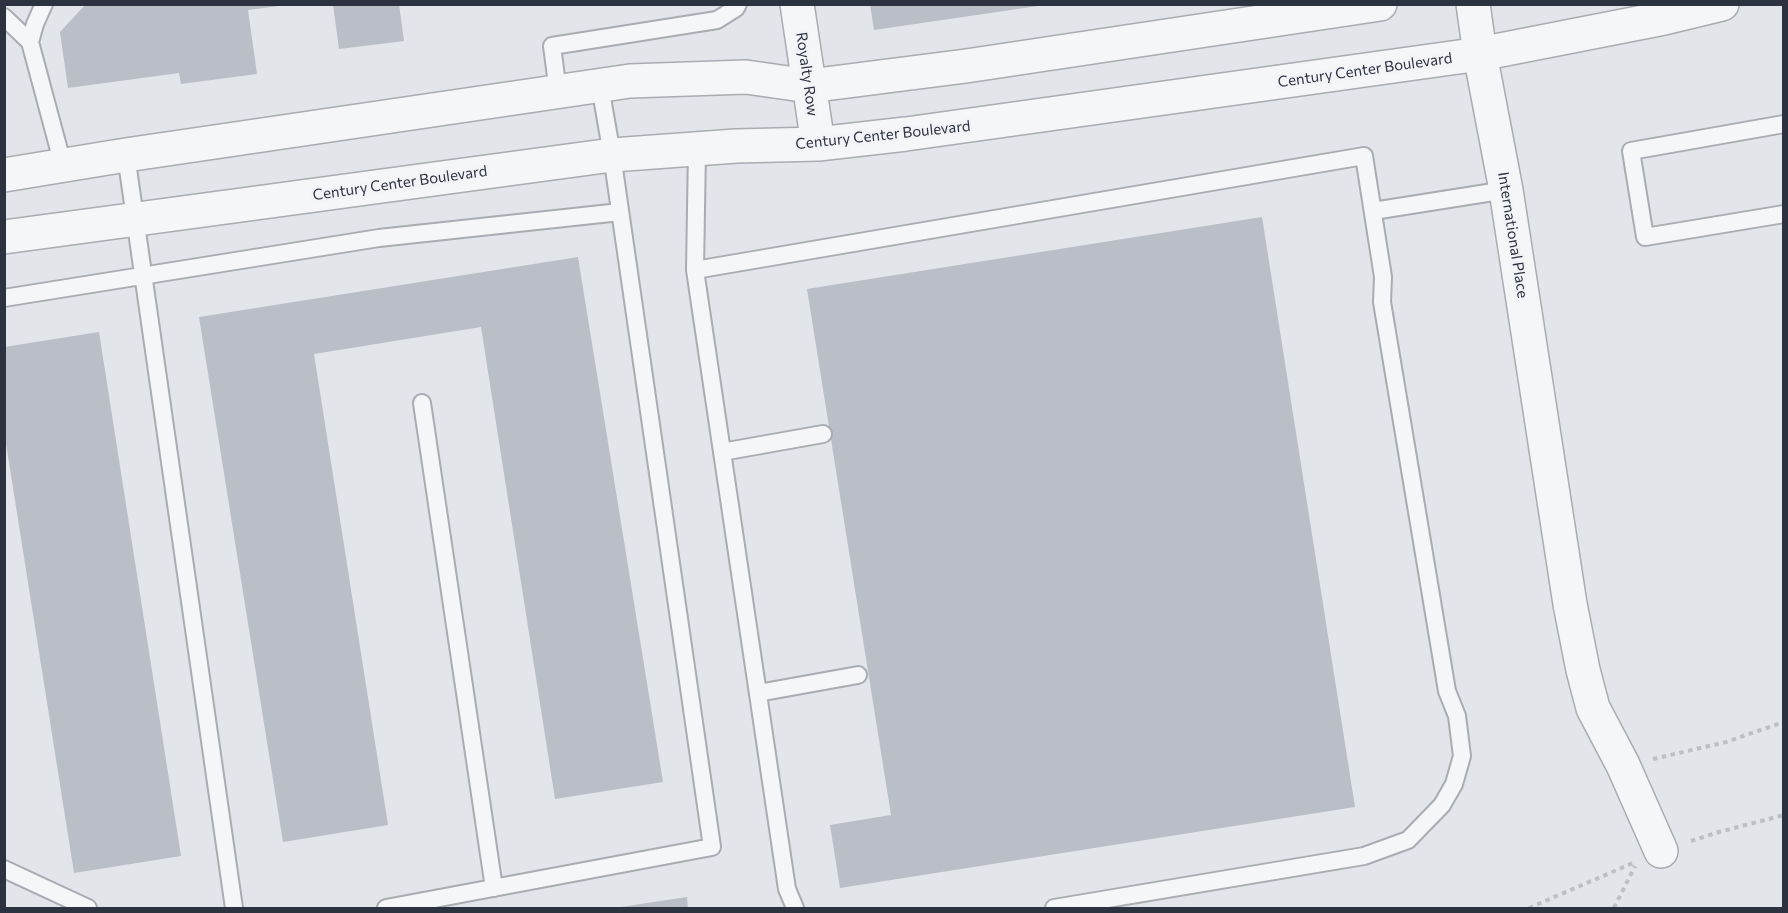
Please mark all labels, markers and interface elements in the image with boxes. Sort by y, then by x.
street label: Royalty Row [792,31,822,117]
street label: Century Center Boulevard [1277,49,1453,91]
street label: Century Center Boulevard [795,117,971,153]
street label: Century Center Boulevard [312,162,488,204]
street label: International Place [1494,171,1532,299]

